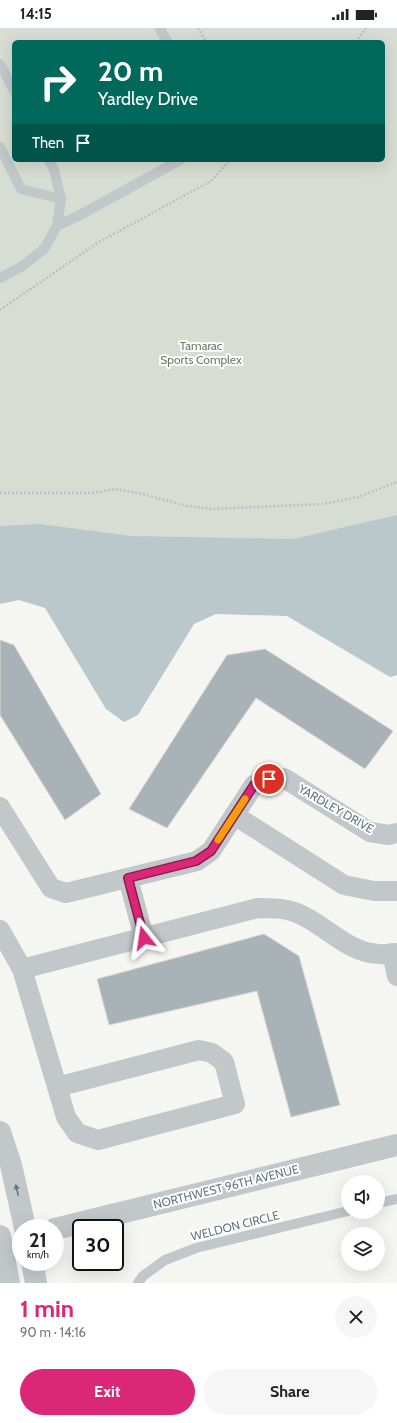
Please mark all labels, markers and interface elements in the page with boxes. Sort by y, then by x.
text: 14:15 [20,5,52,23]
text: 20 m [98,54,163,88]
icon: right [32,56,84,108]
text: Yardley Drive [98,88,198,110]
icon: arrive [72,132,94,154]
text: Then [32,134,64,152]
park label: Tamarac Sports Complex [160,338,242,367]
pin [252,762,286,796]
icon: arrive [258,768,280,790]
street label: YARDLEY DRIVE [295,780,377,836]
position arrow [123,917,165,959]
street label: NORTHWEST 96TH AVENUE [152,1161,300,1212]
map controls [341,1175,385,1271]
button: sound [341,1175,385,1219]
one-way arrow [13,1184,19,1196]
street label: WELDON CIRCLE [189,1207,281,1244]
speed limit sign: 30 [72,1219,124,1271]
button: layers [341,1227,385,1271]
text: 21 [29,1228,47,1252]
text: km/h [27,1248,49,1261]
text: 1 min [20,1294,74,1323]
button: close [335,1296,377,1338]
text: 90 m · 14:16 [20,1324,86,1340]
button: Exit [20,1369,195,1415]
button: Share [203,1369,377,1415]

